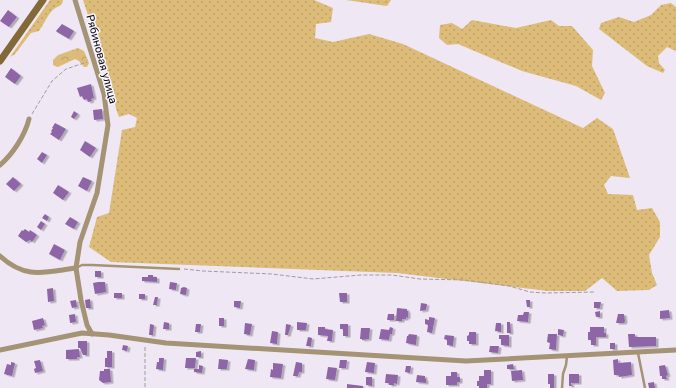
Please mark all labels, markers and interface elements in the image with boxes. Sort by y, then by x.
street label: Рябиновая улица [83,13,120,105]

